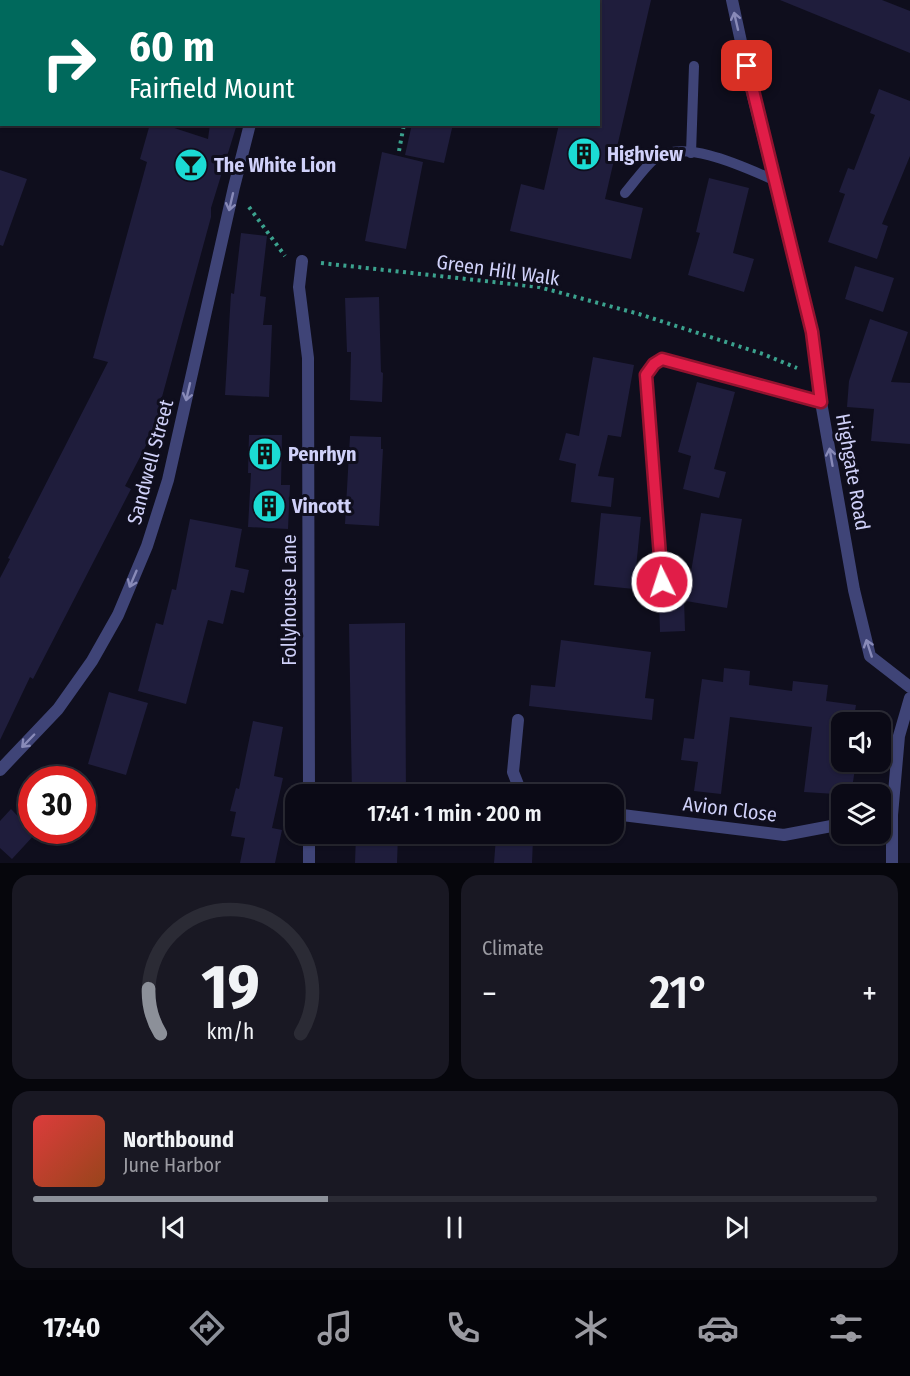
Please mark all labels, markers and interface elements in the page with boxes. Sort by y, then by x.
one-way arrow [730,12,742,31]
text: 60 m [129,22,215,72]
icon: right [30,24,108,102]
pin [721,40,772,91]
icon: arrive [730,49,763,82]
text: Fairfield Mount [129,73,295,105]
building icon: Highview [566,136,602,172]
place label: Highview [607,142,683,166]
bar icon: The White Lion [173,147,209,183]
place label: The White Lion [214,153,336,177]
one-way arrow [224,192,236,211]
street label: Green Hill Walk [435,249,562,291]
one-way arrow [182,382,194,401]
street label: Sandwell Street [122,396,178,527]
street label: Highgate Road [831,412,875,532]
building icon: Penrhyn [247,436,283,472]
place label: Penrhyn [288,442,357,466]
one-way arrow [825,448,836,468]
building icon: Vincott [251,488,287,524]
place label: Vincott [291,494,352,518]
street label: Follyhouse Lane [277,534,301,666]
position arrow [630,550,694,614]
one-way arrow [127,569,139,587]
one-way arrow [863,639,874,658]
map controls [831,712,891,844]
button: sound [831,712,891,772]
one-way arrow [21,733,35,748]
speed limit sign: 30 [18,766,96,844]
button: layers [831,784,891,844]
street label: Avion Close [682,791,778,827]
text: 17:41 · 1 min · 200 m [367,800,542,827]
text: Climate [482,936,544,960]
text: 19 [201,950,260,1025]
text: 21° [650,966,709,1020]
text: − [482,974,497,1014]
text: + [862,974,877,1014]
text: km/h [207,1019,254,1045]
text: Northbound [123,1126,234,1153]
text: June Harbor [123,1153,221,1177]
icon: previous [157,1211,190,1244]
icon: pause [438,1211,471,1244]
icon: next [720,1211,753,1244]
icon: directions [186,1307,228,1349]
icon: music [314,1307,356,1349]
icon: phone [442,1307,484,1349]
icon: climate [570,1307,612,1349]
icon: car [697,1307,739,1349]
icon: filters [825,1307,867,1349]
text: 17:40 [43,1312,100,1344]

